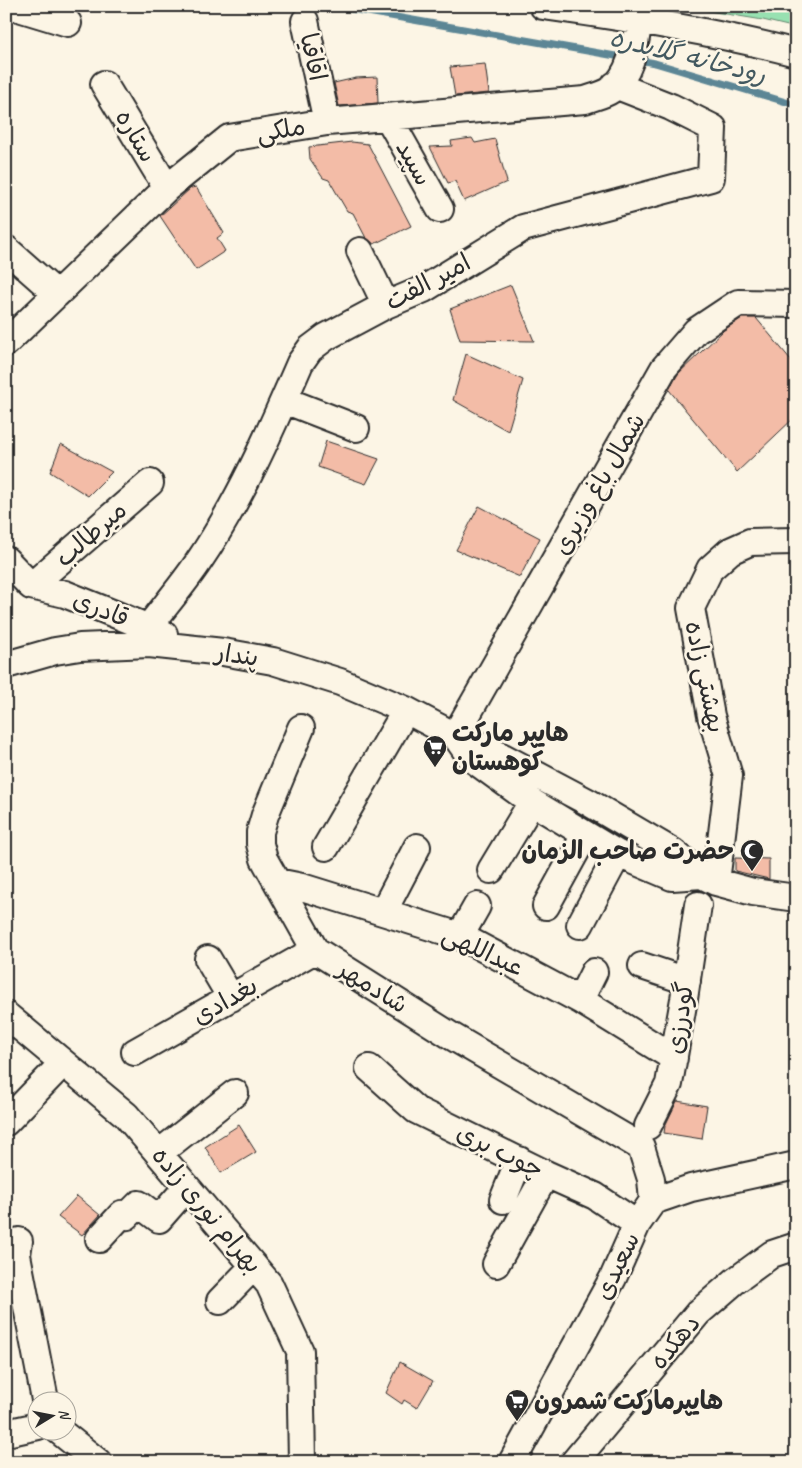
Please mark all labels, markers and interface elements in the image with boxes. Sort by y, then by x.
water label: رودخانه گلابدره [606,21,770,91]
street label: اقاقیا [292,30,334,84]
street label: ستاره [108,104,164,168]
street label: ملکی [254,110,308,150]
street label: سپید [389,135,439,191]
street label: امیر الفت [380,246,476,318]
street label: شمال باغ وزیری [546,407,653,561]
street label: میرطالب [48,494,134,574]
street label: قادری [68,583,134,635]
street label: بهشتی زاده [678,618,732,736]
street label: پندار [211,636,261,674]
place label: هایپر مارکت کوهستان [452,717,569,778]
supermarket icon: هایپر مارکت کوهستان [422,734,448,768]
place label: حضرت صاحب الزمان [521,835,734,867]
mosque icon: حضرت صاحب الزمان [739,838,765,872]
street label: عبداللهی [437,918,529,984]
street label: شادمهر [330,952,414,1021]
street label: بغدادی [187,970,263,1032]
street label: گودرزی [659,980,701,1056]
street label: چوب بری [451,1116,549,1186]
street label: بهرام نوری زاده [142,1140,269,1282]
street label: سعیدی [587,1227,647,1305]
street label: دهکده [643,1308,707,1376]
place label: هایپرمارکت شمرون [534,1385,723,1417]
supermarket icon: هایپرمارکت شمرون [504,1388,530,1422]
north arrow [28,1390,78,1440]
text: N [55,1408,74,1422]

